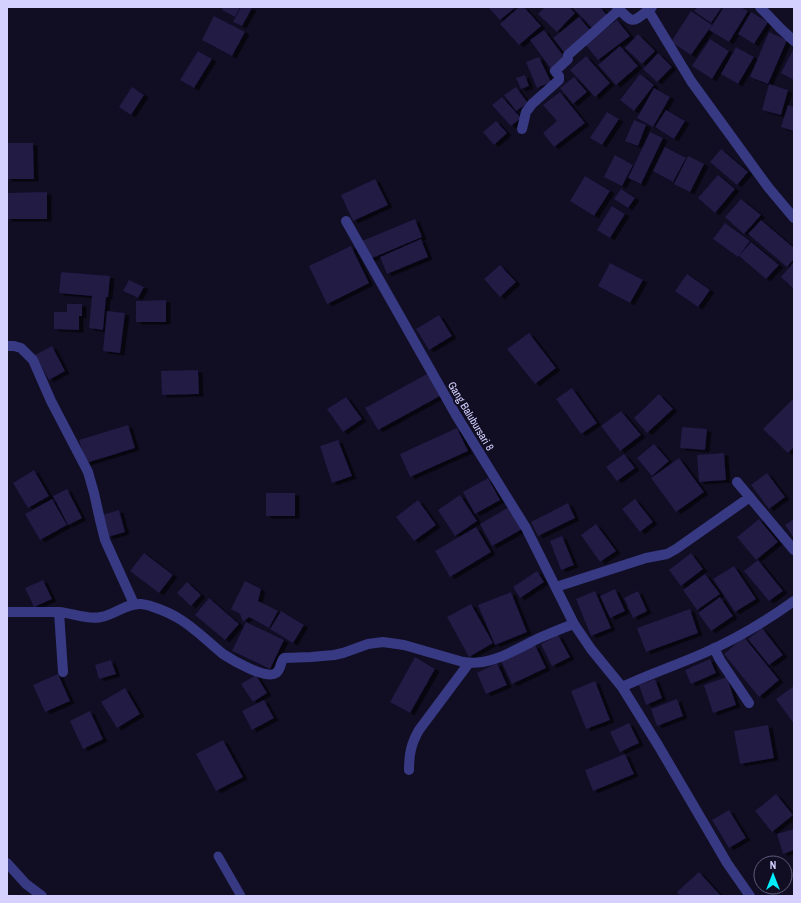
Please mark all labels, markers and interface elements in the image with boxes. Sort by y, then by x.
street label: Gang Balubursari 8 [445,379,497,453]
north arrow [753,855,793,895]
text: N [770,858,776,872]

